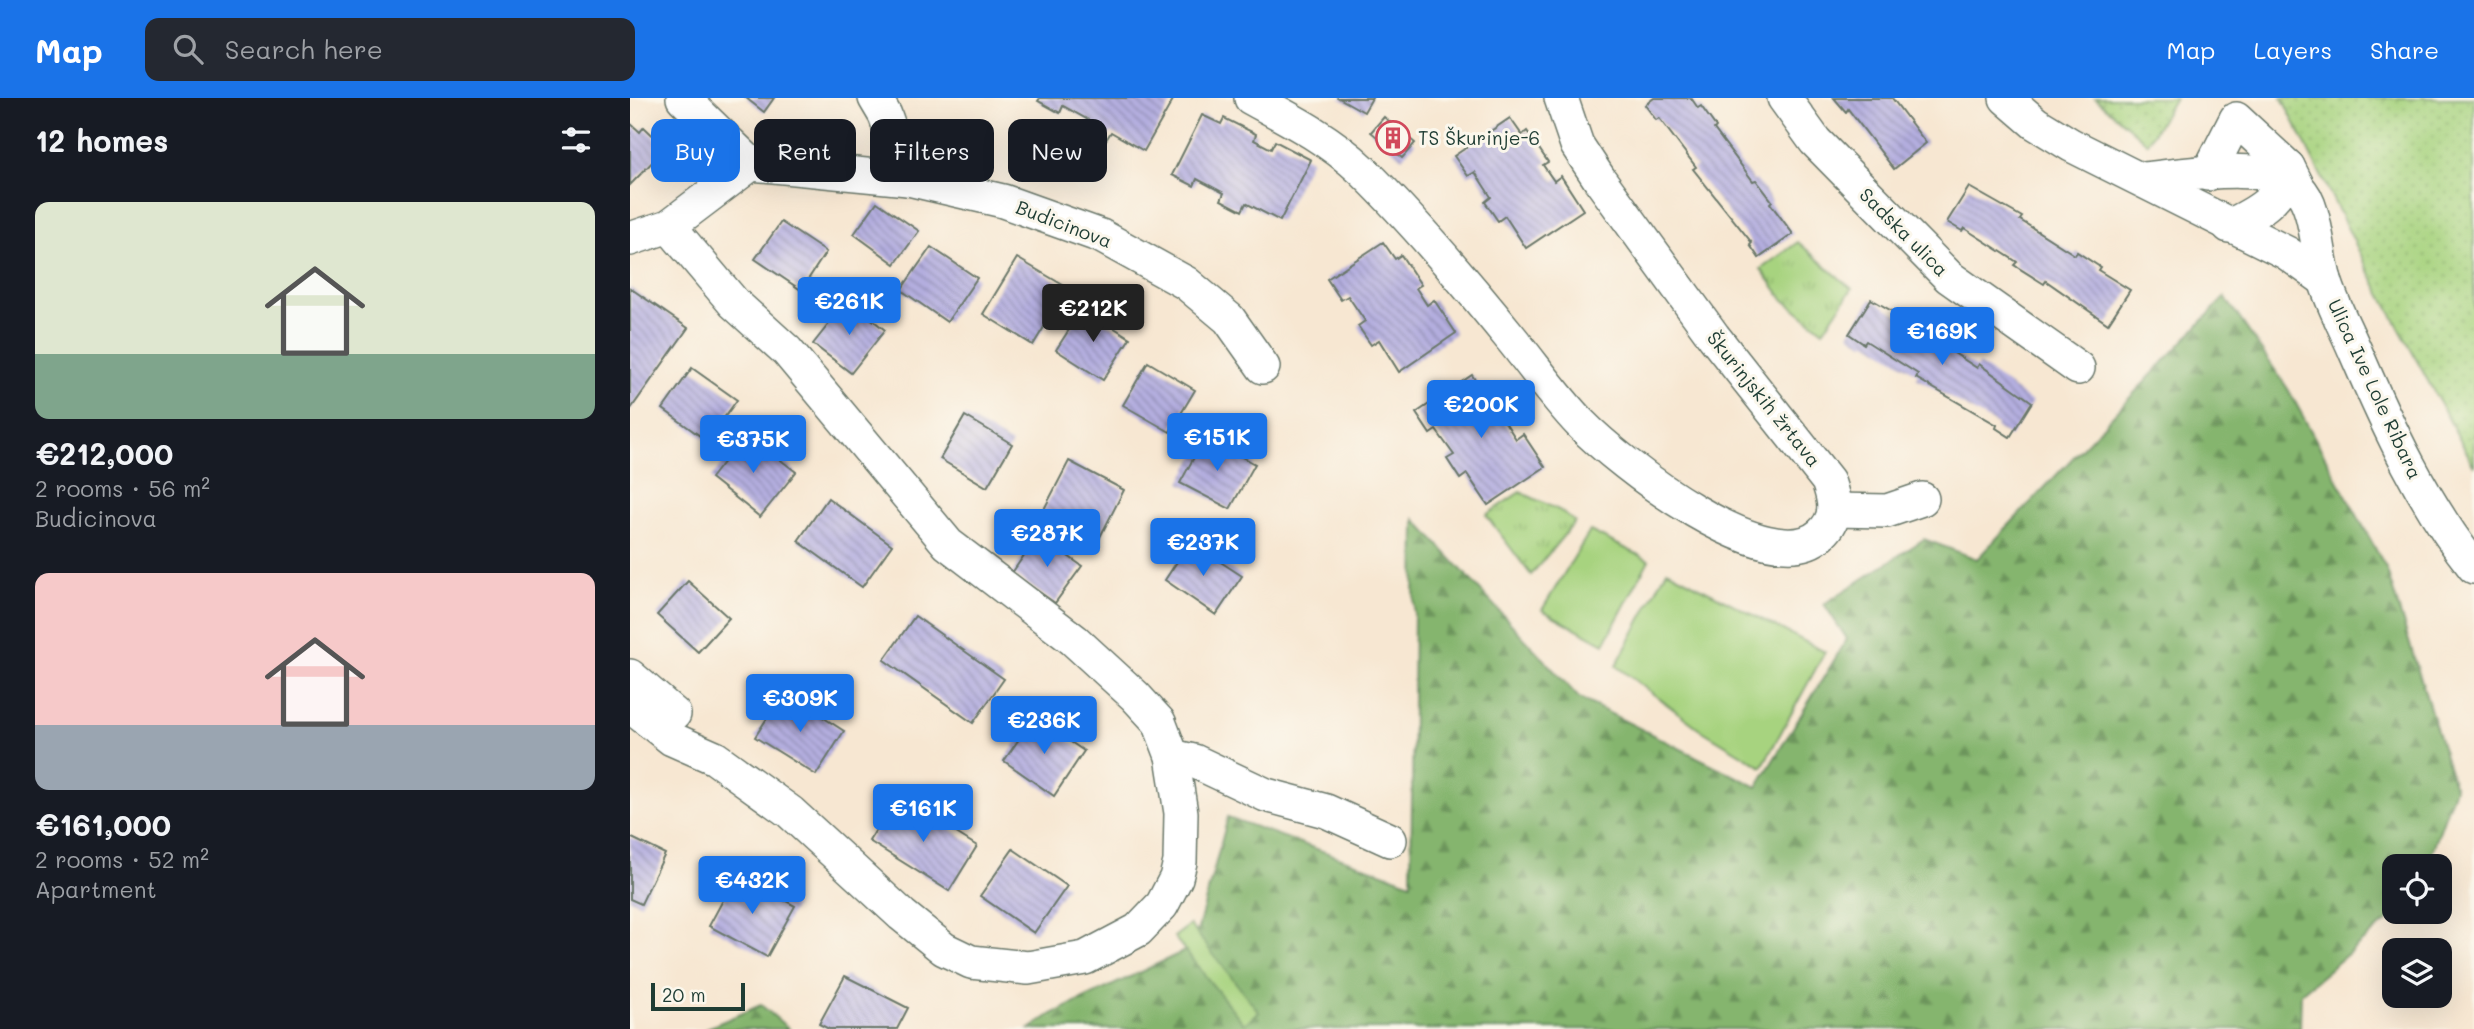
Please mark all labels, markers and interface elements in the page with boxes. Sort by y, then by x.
search box [145,18,635,81]
text: Map [35,28,103,71]
icon: search [169,30,207,68]
text: Search here [225,32,383,66]
text: Map [2167,34,2215,65]
text: Layers [2253,34,2332,65]
text: Share [2370,34,2439,65]
chip: Buy [651,119,740,182]
chip: Rent [754,119,856,182]
chip: Filters [870,119,994,182]
chip: New [1008,119,1107,182]
building icon: TS Škurinje-6 [1374,119,1412,157]
text: 12 homes [35,120,168,160]
icon: filters [557,121,595,159]
place label: TS Škurinje-6 [1418,125,1540,150]
street label: Sadska ulica [1855,182,1954,281]
street label: Budicinova [1013,194,1116,253]
icon: home [252,248,378,374]
pin: €261K [800,278,898,337]
text: €261K [814,285,884,315]
pin: €212K [1044,285,1142,344]
text: €212K [1058,292,1128,322]
street label: Ulica Ive Lole Ribara [2323,295,2428,483]
pin: €169K [1893,308,1991,367]
text: €169K [1906,315,1978,345]
street label: Škurinjskih žrtava [1702,326,1827,472]
pin: €200K [1432,380,1530,440]
text: €200K [1443,388,1519,418]
pin: €151K [1168,414,1266,473]
pin: €375K [704,416,802,475]
text: €151K [1183,421,1251,451]
text: €375K [716,423,790,453]
text: €212,000 [35,433,173,473]
text: 2 rooms · 56 m² [35,473,210,503]
text: Budicinova [35,503,157,533]
pin: €287K [998,510,1096,569]
text: €287K [1010,517,1084,547]
pin: €237K [1154,518,1252,578]
text: €237K [1166,526,1240,556]
icon: home [252,619,378,745]
pin: €309K [751,674,849,734]
text: €309K [762,682,838,712]
pin: €236K [995,696,1093,756]
text: €236K [1007,704,1081,734]
pin: €161K [874,784,972,844]
text: €161K [889,792,957,822]
text: €161,000 [35,804,171,844]
text: 2 rooms · 52 m² [35,844,209,874]
map controls [2382,854,2452,1008]
button: locate [2382,854,2452,924]
pin: €432K [703,856,801,916]
text: €432K [714,864,790,894]
text: Apartment [35,874,157,904]
button: layers [2382,938,2452,1008]
scale bar [651,980,746,1012]
text: 20 m [662,982,706,1007]

